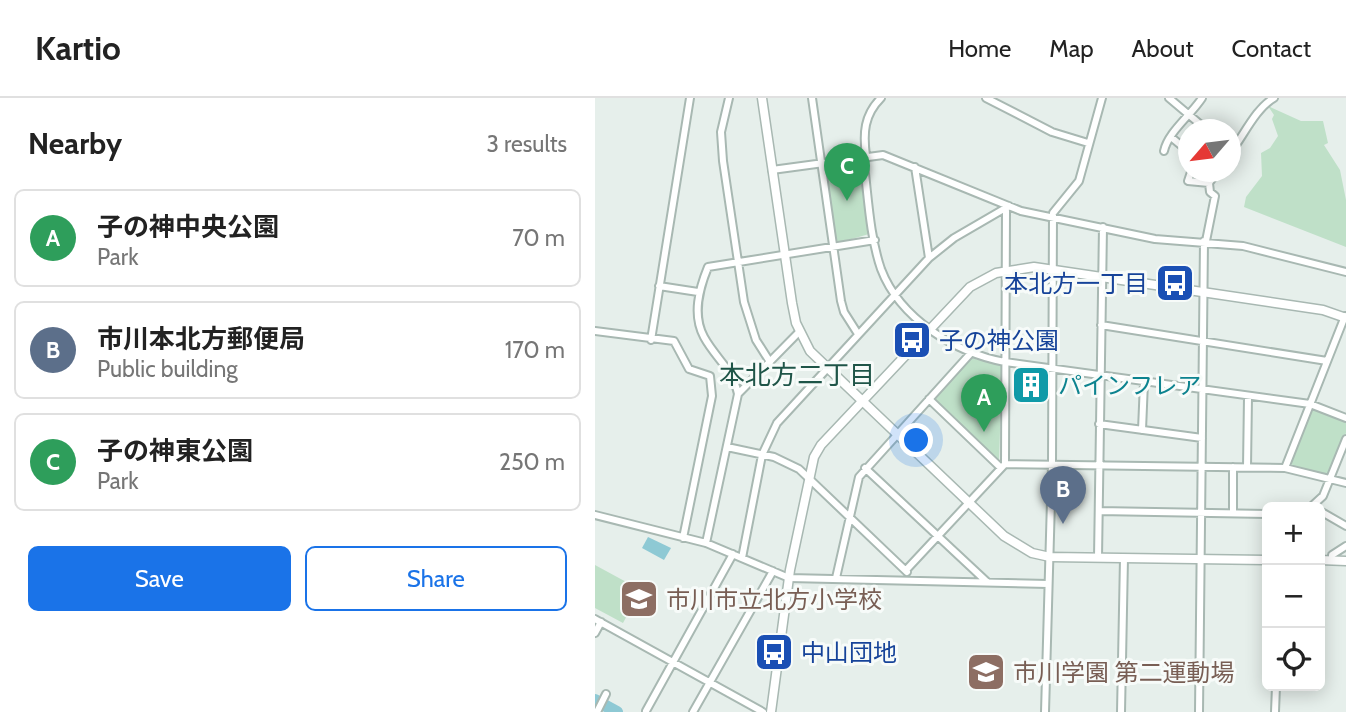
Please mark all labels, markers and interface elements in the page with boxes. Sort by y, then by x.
text: Kartio [35,28,121,68]
text: Home [948,34,1011,63]
text: Map [1049,34,1094,63]
text: About [1132,34,1194,63]
text: Contact [1232,34,1311,63]
north arrow [1178,119,1241,182]
text: Nearby [28,125,122,162]
text: 3 results [486,130,567,158]
pin: C [824,143,870,201]
text: 子の神中央公園 [97,211,279,243]
text: A [46,224,60,252]
text: 70 m [512,224,565,252]
text: Park [97,243,138,271]
bus stop icon: 本北方一丁目 [1154,262,1196,304]
place label: 本北方一丁目 [1004,269,1148,298]
bus stop icon: 子の神公園 [891,319,933,361]
text: 市川本北方郵便局 [97,323,305,355]
place label: 子の神公園 [939,326,1059,355]
text: B [46,336,60,364]
text: 170 m [505,336,565,364]
text: Public building [97,355,238,383]
district label: 本北方二丁目 [719,359,875,391]
building icon: パインフレア [1010,364,1052,406]
place label: パインフレア [1058,371,1201,400]
pin: A [961,374,1007,432]
your location [899,423,933,457]
text: 子の神東公園 [97,435,253,467]
text: C [46,448,60,476]
text: 250 m [499,448,565,476]
pin: B [1040,466,1086,524]
text: Park [97,467,138,495]
map controls [1262,502,1325,691]
button: + [1262,502,1325,565]
button: Save [28,546,291,611]
button: Share [305,546,567,611]
button: − [1262,565,1325,628]
school or university icon: 市川市立北方小学校 [618,578,660,620]
place label: 市川市立北方小学校 [666,585,882,614]
button: locate [1262,628,1325,691]
bus stop icon: 中山団地 [753,631,795,673]
place label: 中山団地 [801,638,897,667]
school or university icon: 市川学園 第二運動場 [965,651,1007,693]
place label: 市川学園 第二運動場 [1013,658,1234,687]

